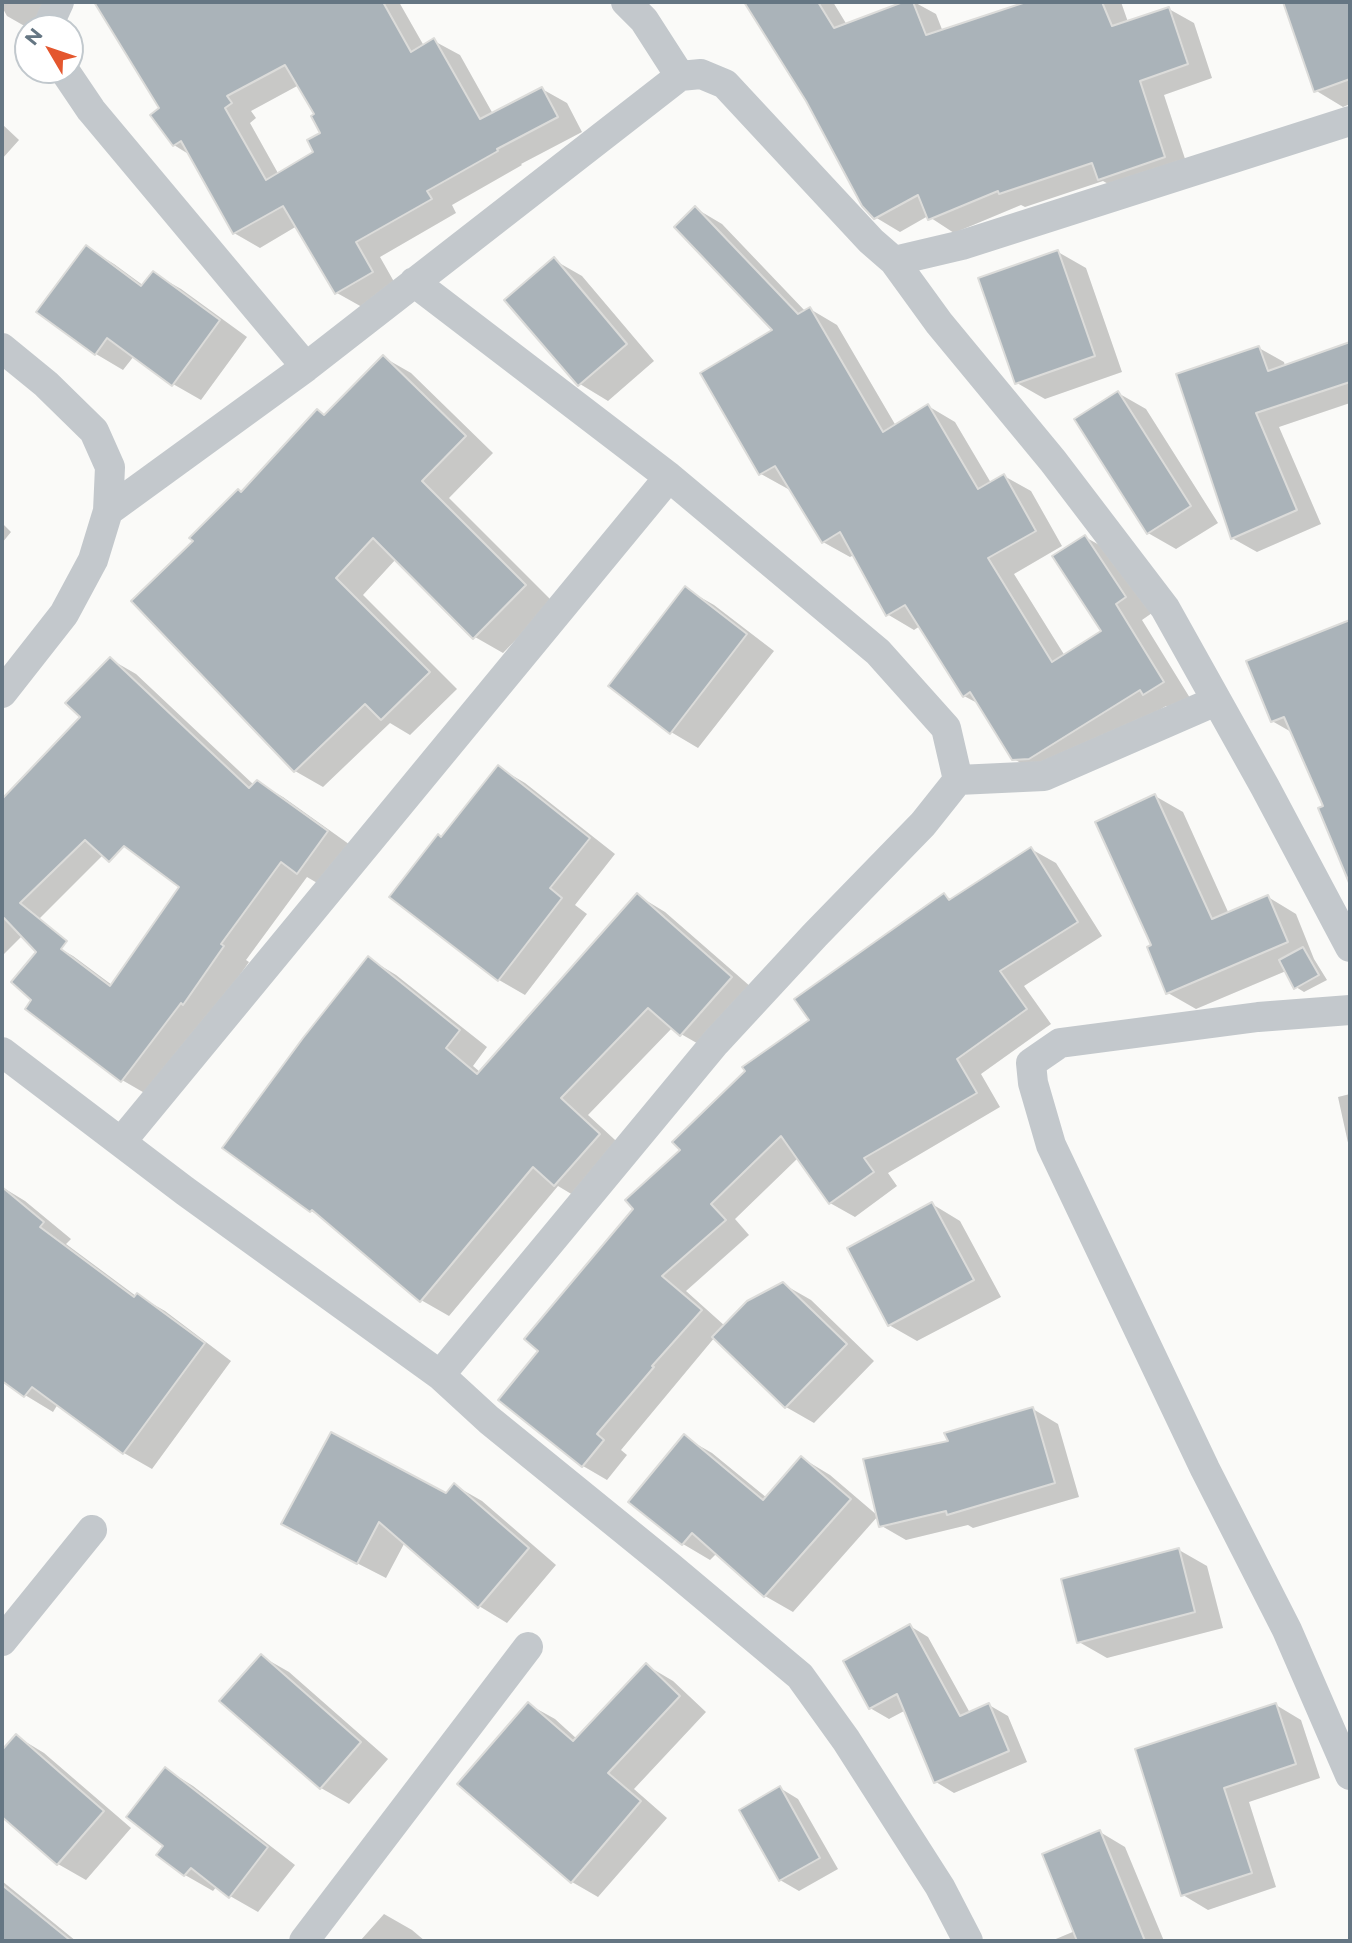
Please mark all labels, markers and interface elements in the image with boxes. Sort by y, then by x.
north arrow [14,14,84,84]
text: N [20,24,48,50]

